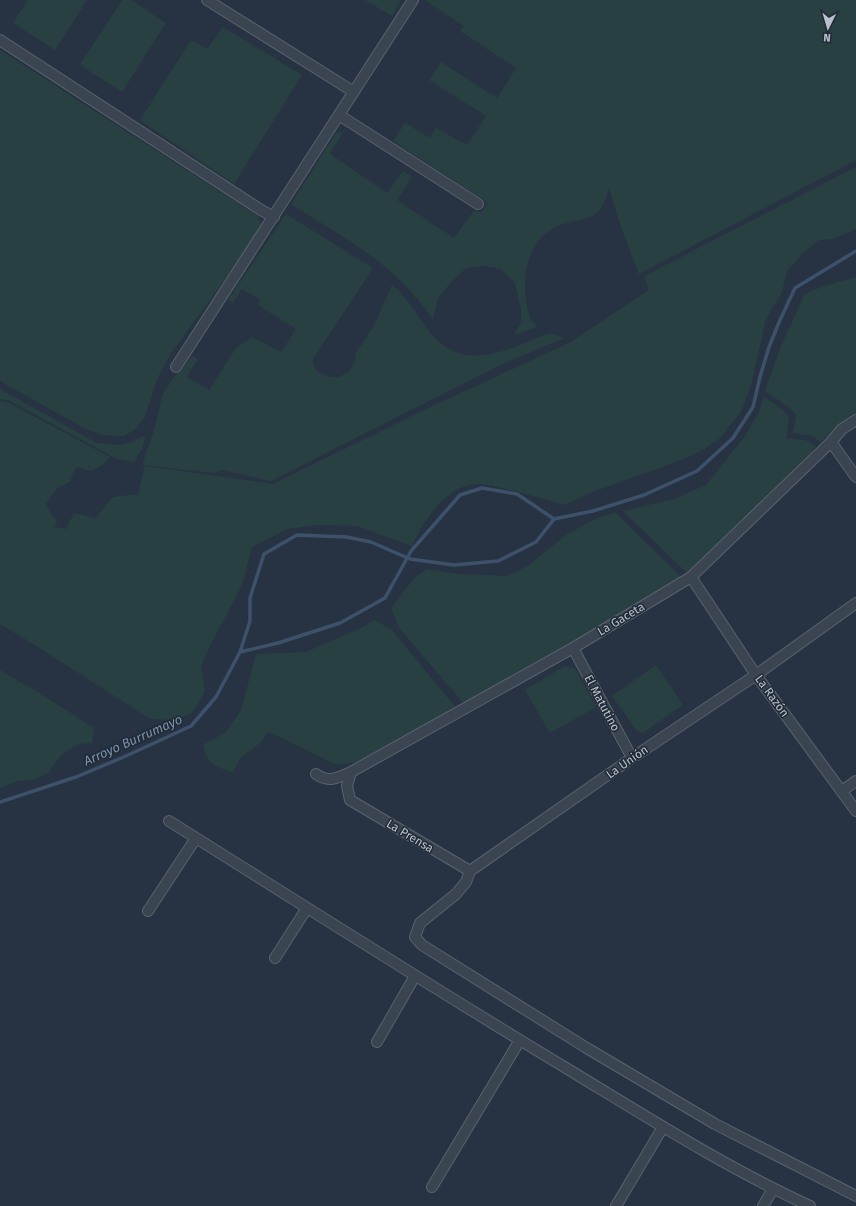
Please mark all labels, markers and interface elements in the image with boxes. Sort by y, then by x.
north arrow [808,8,848,48]
text: N [823,31,831,44]
street label: La Gaceta [595,599,647,639]
street label: El Matutino [581,672,623,734]
street label: La Razón [752,672,792,720]
water label: Arroyo Burrumayo [80,712,185,769]
street label: La Unión [603,743,651,781]
street label: La Prensa [384,817,436,855]

